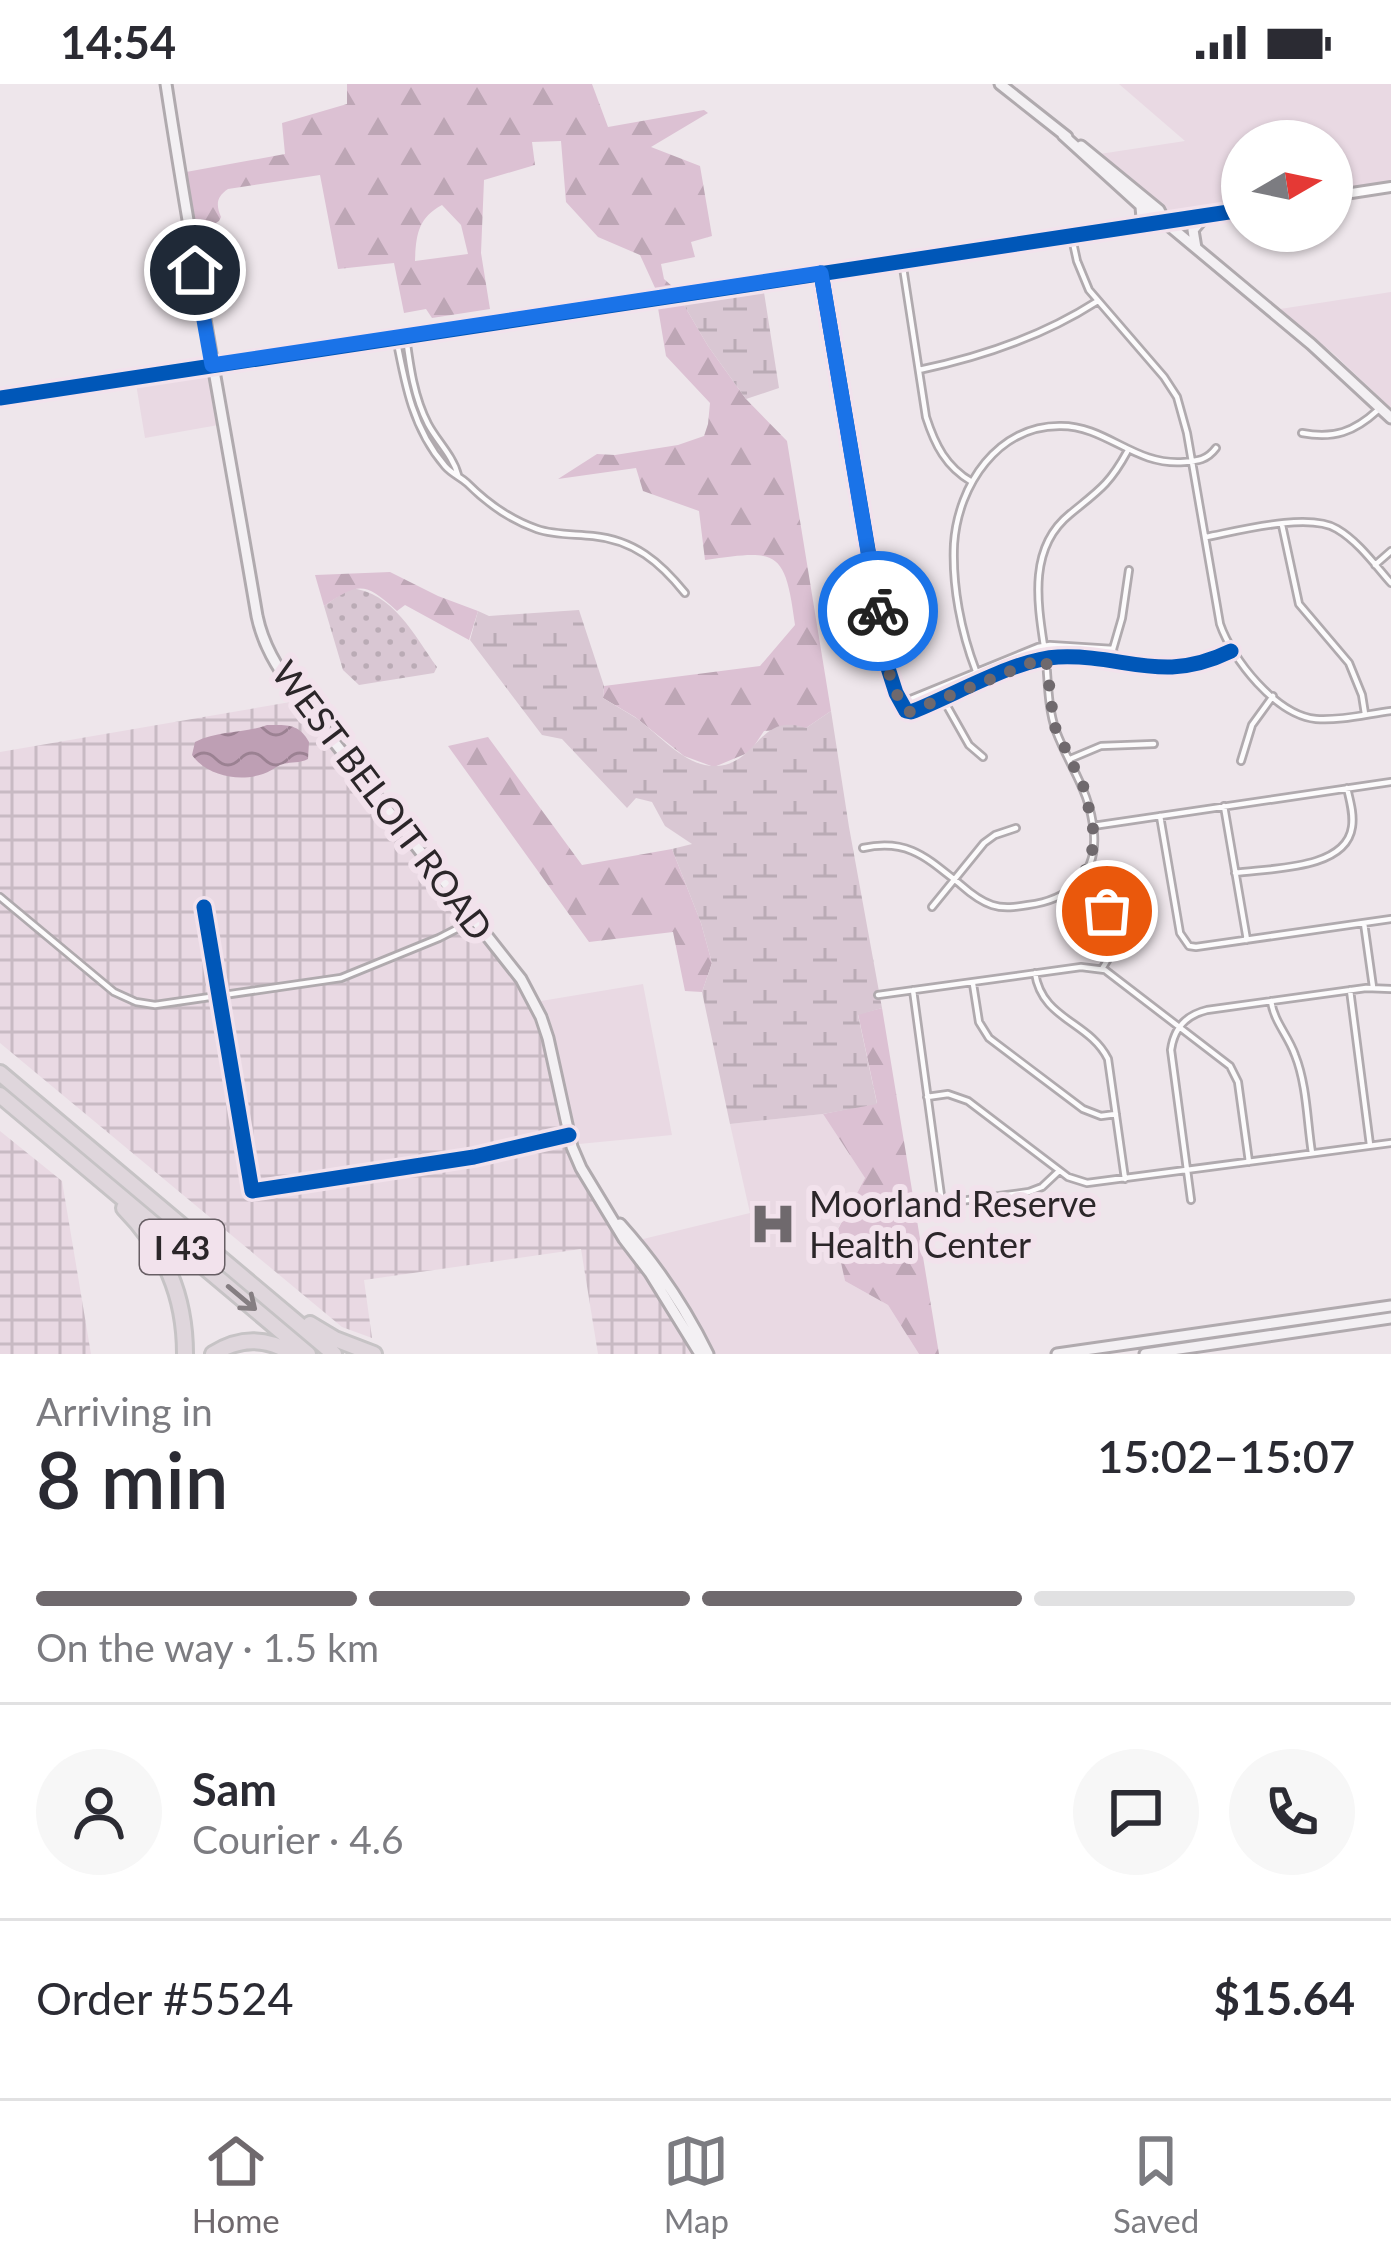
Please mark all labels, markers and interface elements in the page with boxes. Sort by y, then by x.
text: 14:54 [60,15,176,69]
north arrow [1221,120,1353,252]
map controls [1221,120,1353,252]
pin [144,219,246,321]
icon: home [162,237,228,303]
courier [818,551,938,671]
icon: bike [845,578,911,644]
street label: WEST BELOIT ROAD [263,651,503,949]
pin [1056,860,1158,962]
icon: bag [1074,878,1140,944]
place label: Moorland Reserve Health Center [809,1181,1097,1266]
hospital icon: Moorland Reserve Health Center [748,1199,798,1249]
road number: I 43 [140,1220,224,1274]
one-way arrow [226,1284,257,1311]
text: Arriving in [36,1388,213,1434]
text: 15:02–15:07 [1097,1429,1355,1483]
text: 8 min [36,1432,229,1526]
text: On the way · 1.5 km [36,1624,379,1670]
button: person [36,1749,162,1875]
button: chat [1073,1749,1199,1875]
button: phone [1229,1749,1355,1875]
text: Sam [192,1762,277,1816]
text: Courier · 4.6 [192,1816,404,1862]
text: Order #5524 [36,1971,294,2025]
text: $15.64 [1214,1971,1355,2025]
tab: Home [192,2128,280,2240]
tab: Map [663,2128,729,2240]
tab: Saved [1113,2128,1199,2240]

